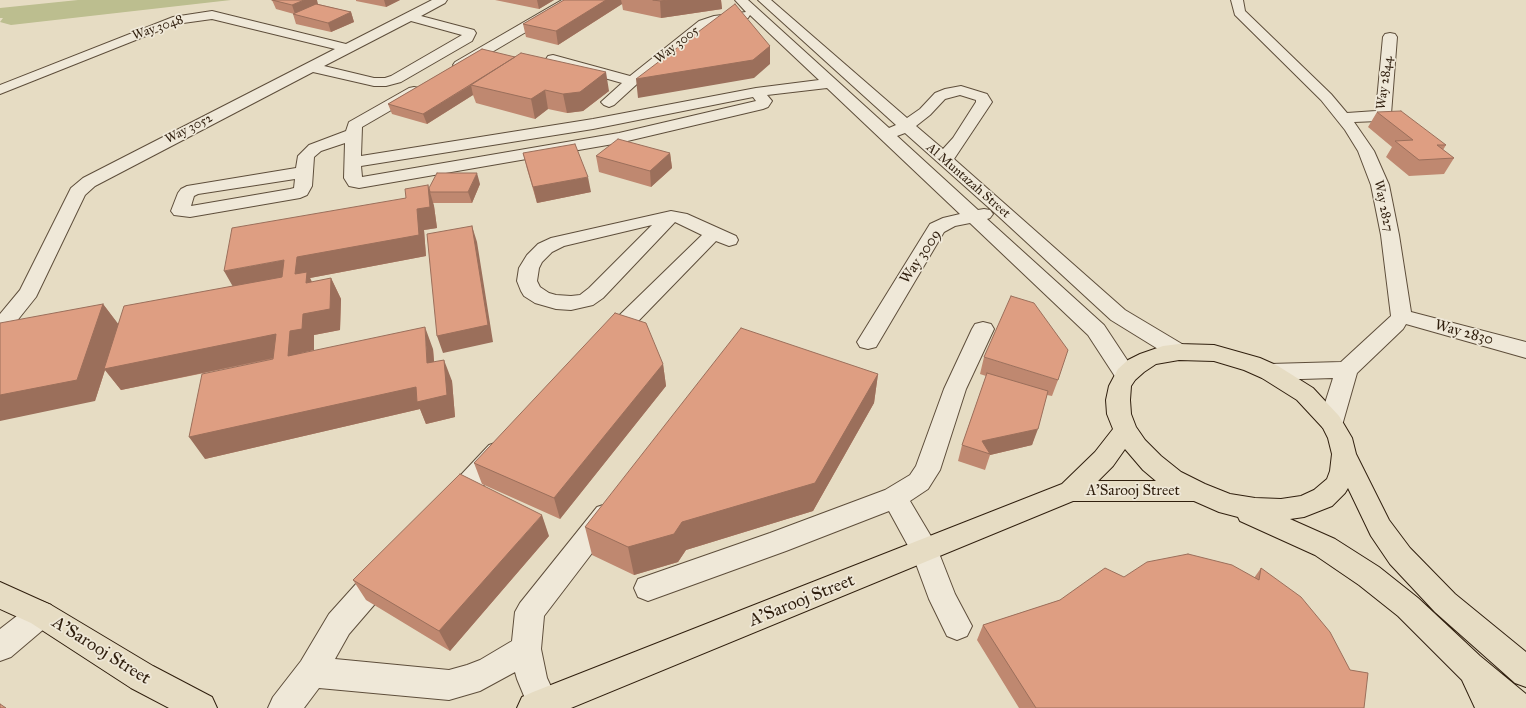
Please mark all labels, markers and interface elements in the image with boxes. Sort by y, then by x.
street label: Way 3048 [130,12,186,44]
street label: Way 3005 [652,23,702,67]
street label: Way 2844 [1374,55,1396,111]
street label: Way 3052 [163,110,215,148]
street label: Al Muntazah Street [923,140,1013,222]
street label: Way 2827 [1370,179,1396,233]
street label: Way 3009 [896,226,946,288]
street label: Way 2830 [1433,317,1495,349]
street label: A'Sarooj Street [1086,482,1180,500]
street label: A'Sarooj Street [746,570,858,632]
street label: A'Sarooj Street [48,612,154,690]

